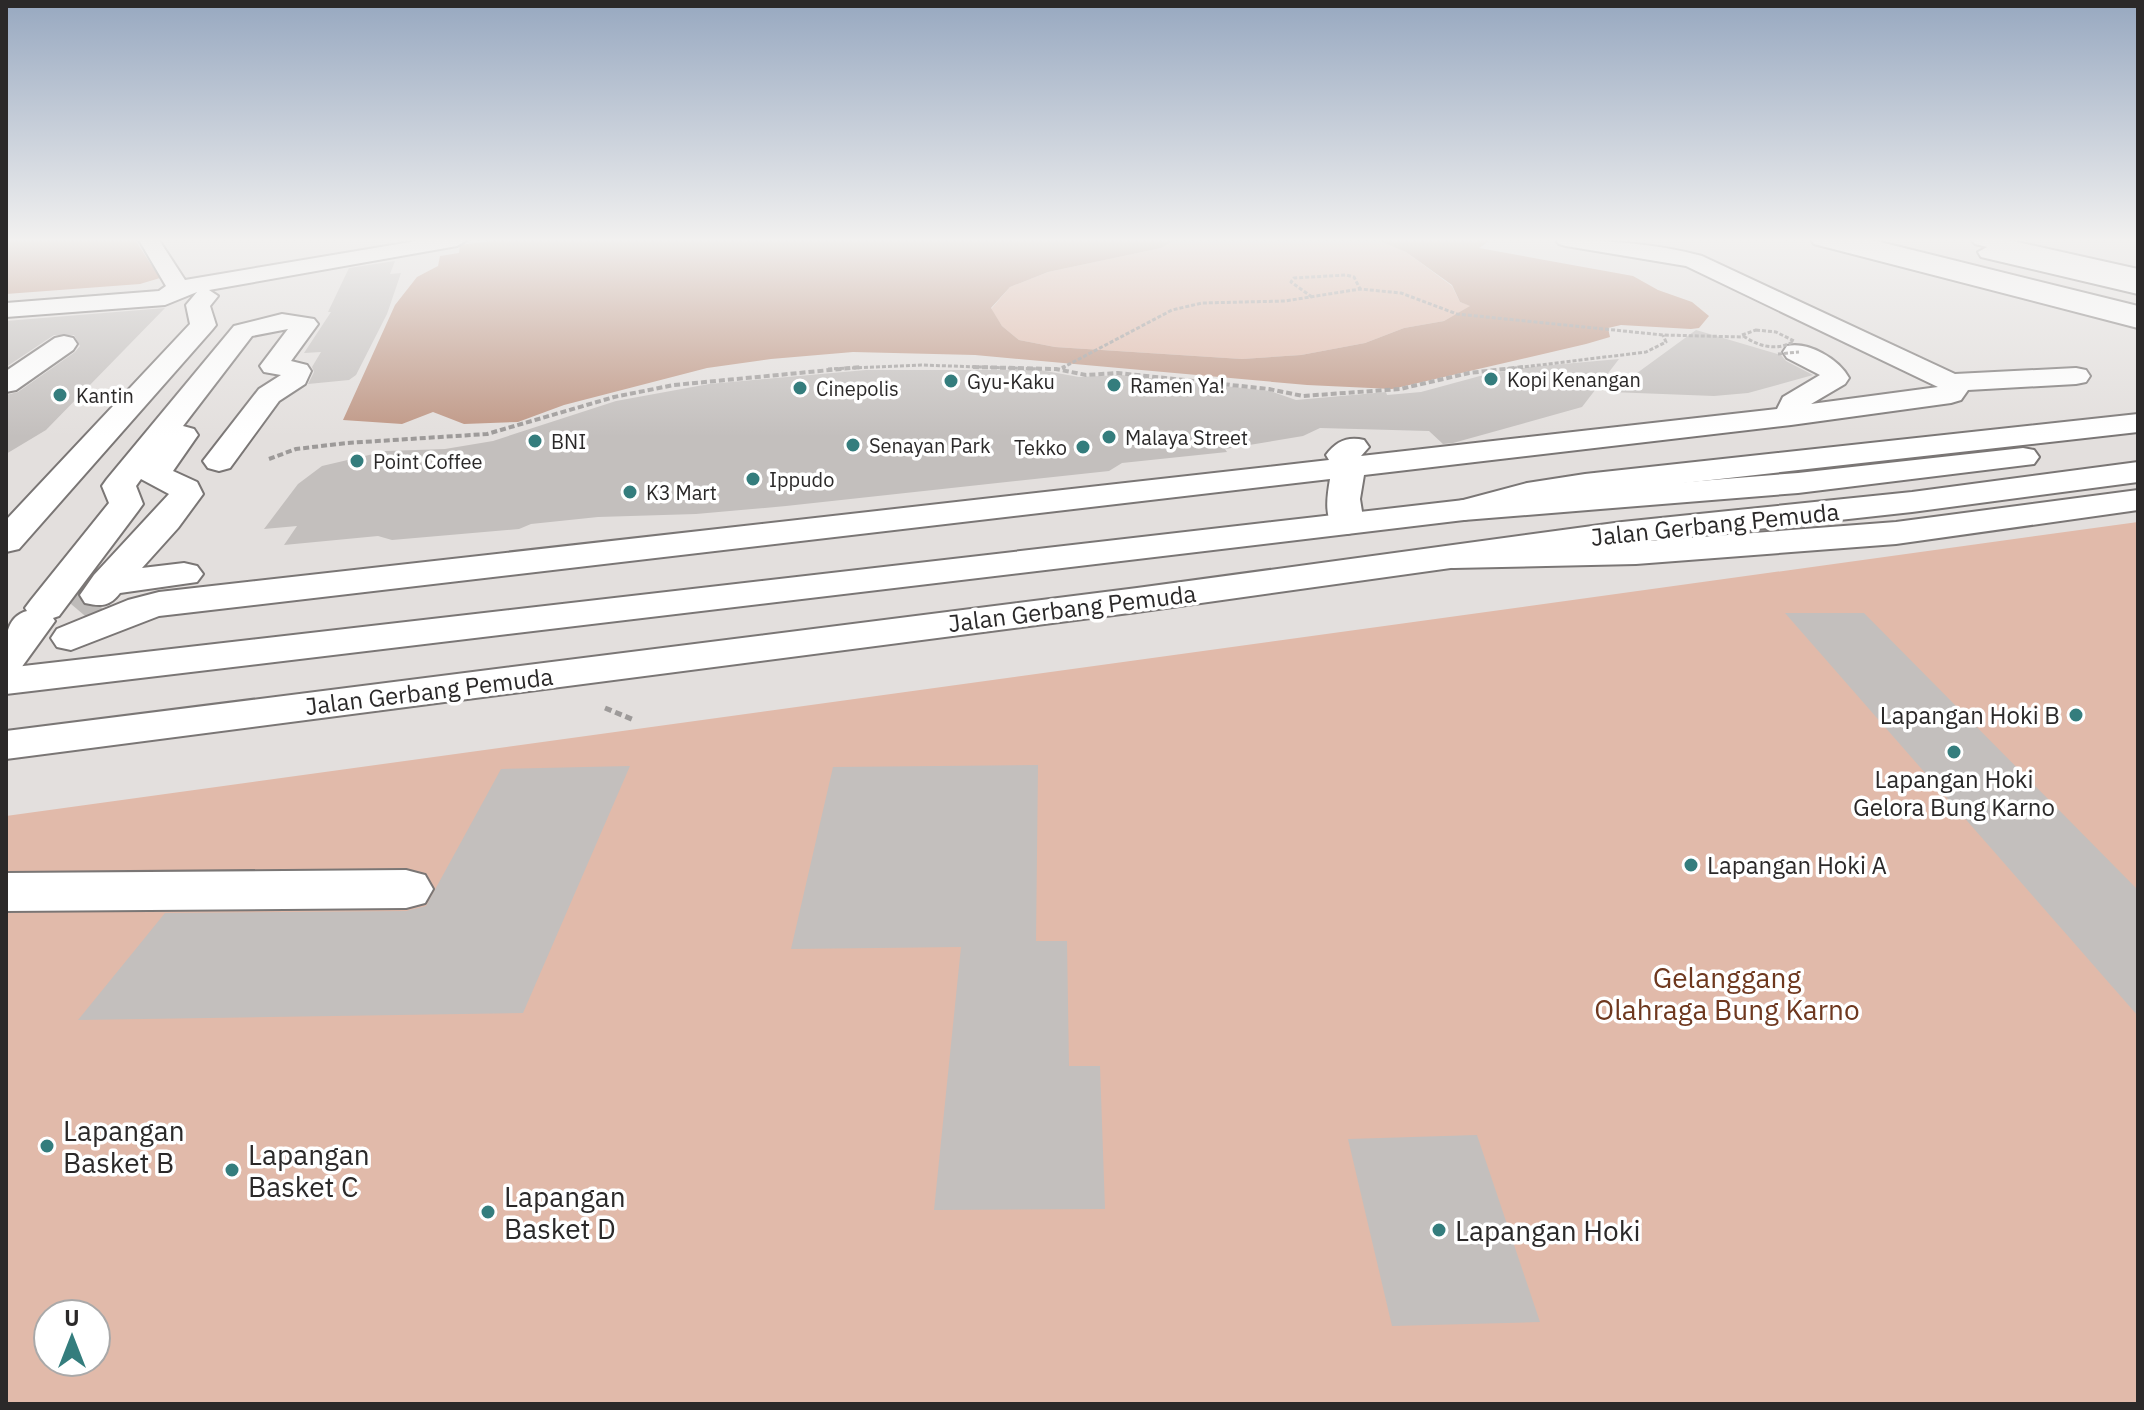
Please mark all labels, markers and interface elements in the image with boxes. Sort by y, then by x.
place label: Kopi Kenangan [1507,366,1641,393]
place label: Gyu-Kaku [967,368,1055,395]
marker: Kopi Kenangan [1482,370,1500,388]
marker: Gyu-Kaku [942,372,960,390]
place label: Ramen Ya! [1130,372,1225,399]
place label: Cinepolis [816,375,899,402]
marker: Ramen Ya! [1105,376,1123,394]
marker: Cinepolis [791,379,809,397]
place label: Kantin [76,382,134,409]
marker: Kantin [51,386,69,404]
place label: Malaya Street [1125,424,1248,451]
place label: BNI [551,428,586,455]
marker: Malaya Street [1100,428,1118,446]
marker: BNI [526,432,544,450]
place label: Senayan Park [869,432,991,459]
place label: Tekko [1014,434,1067,461]
marker: Senayan Park [844,436,862,454]
marker: Tekko [1074,438,1092,456]
place label: Point Coffee [373,448,482,475]
marker: Point Coffee [348,452,366,470]
place label: Ippudo [769,466,834,493]
marker: Ippudo [744,470,762,488]
place label: K3 Mart [646,479,717,506]
marker: K3 Mart [621,483,639,501]
street label: Jalan Gerbang Pemuda [1589,495,1841,553]
street label: Jalan Gerbang Pemuda [946,577,1198,639]
street label: Jalan Gerbang Pemuda [303,660,555,722]
place label: Lapangan Hoki B [1880,699,2060,731]
marker: Lapangan Hoki B [2067,706,2085,724]
marker: Lapangan Hoki Gelora Bung Karno [1945,743,1963,761]
place label: Lapangan Hoki Gelora Bung Karno [1853,763,2055,823]
place label: Lapangan Hoki A [1707,849,1887,881]
marker: Lapangan Hoki A [1682,856,1700,874]
park label: Gelanggang Olahraga Bung Karno [1594,959,1860,1028]
place label: Lapangan Basket B [63,1112,185,1181]
place label: Lapangan Basket C [248,1136,370,1205]
marker: Lapangan Basket B [38,1137,56,1155]
marker: Lapangan Basket C [223,1161,241,1179]
place label: Lapangan Basket D [504,1178,626,1247]
marker: Lapangan Basket D [479,1203,497,1221]
place label: Lapangan Hoki [1455,1212,1640,1249]
marker: Lapangan Hoki [1430,1221,1448,1239]
north arrow [32,1298,112,1378]
text: U [64,1303,80,1332]

